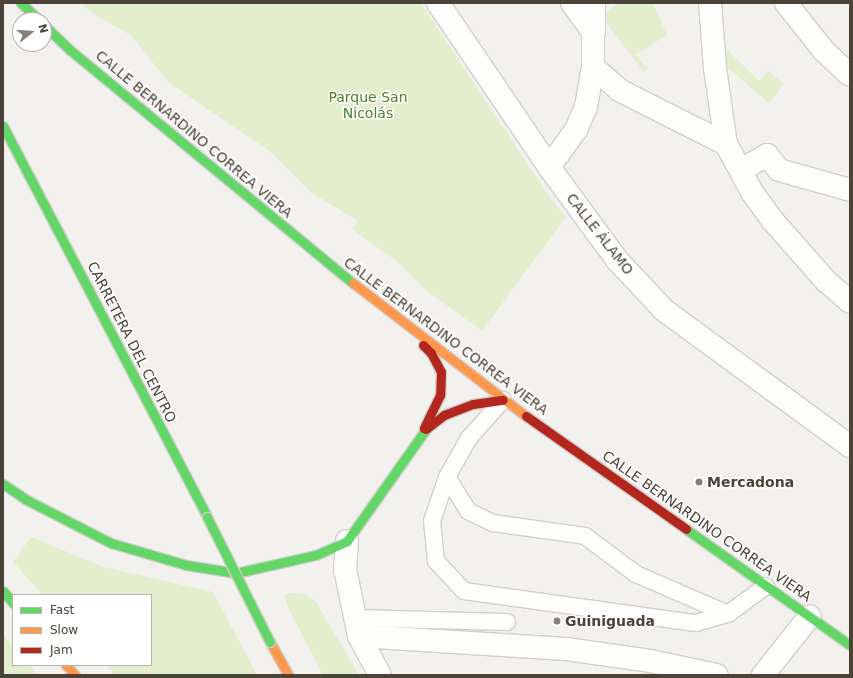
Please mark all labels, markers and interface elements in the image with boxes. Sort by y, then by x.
north arrow [12,12,52,52]
text: N [35,22,51,35]
street label: CALLE BERNARDINO CORREA VIERA [92,47,296,221]
park label: Parque San Nicolás [328,89,408,122]
street label: CALLE ÁLAMO [563,190,637,278]
street label: CALLE BERNARDINO CORREA VIERA [341,254,551,418]
street label: CARRETERA DEL CENTRO [84,259,180,425]
street label: CALLE BERNARDINO CORREA VIERA [599,447,815,605]
place label: Mercadona [707,474,794,490]
marker: Mercadona [694,477,704,487]
legend [12,594,152,666]
text: Fast [50,603,74,617]
place label: Guiniguada [565,613,655,629]
marker: Guiniguada [552,616,562,626]
text: Slow [50,623,78,637]
text: Jam [50,643,73,657]

